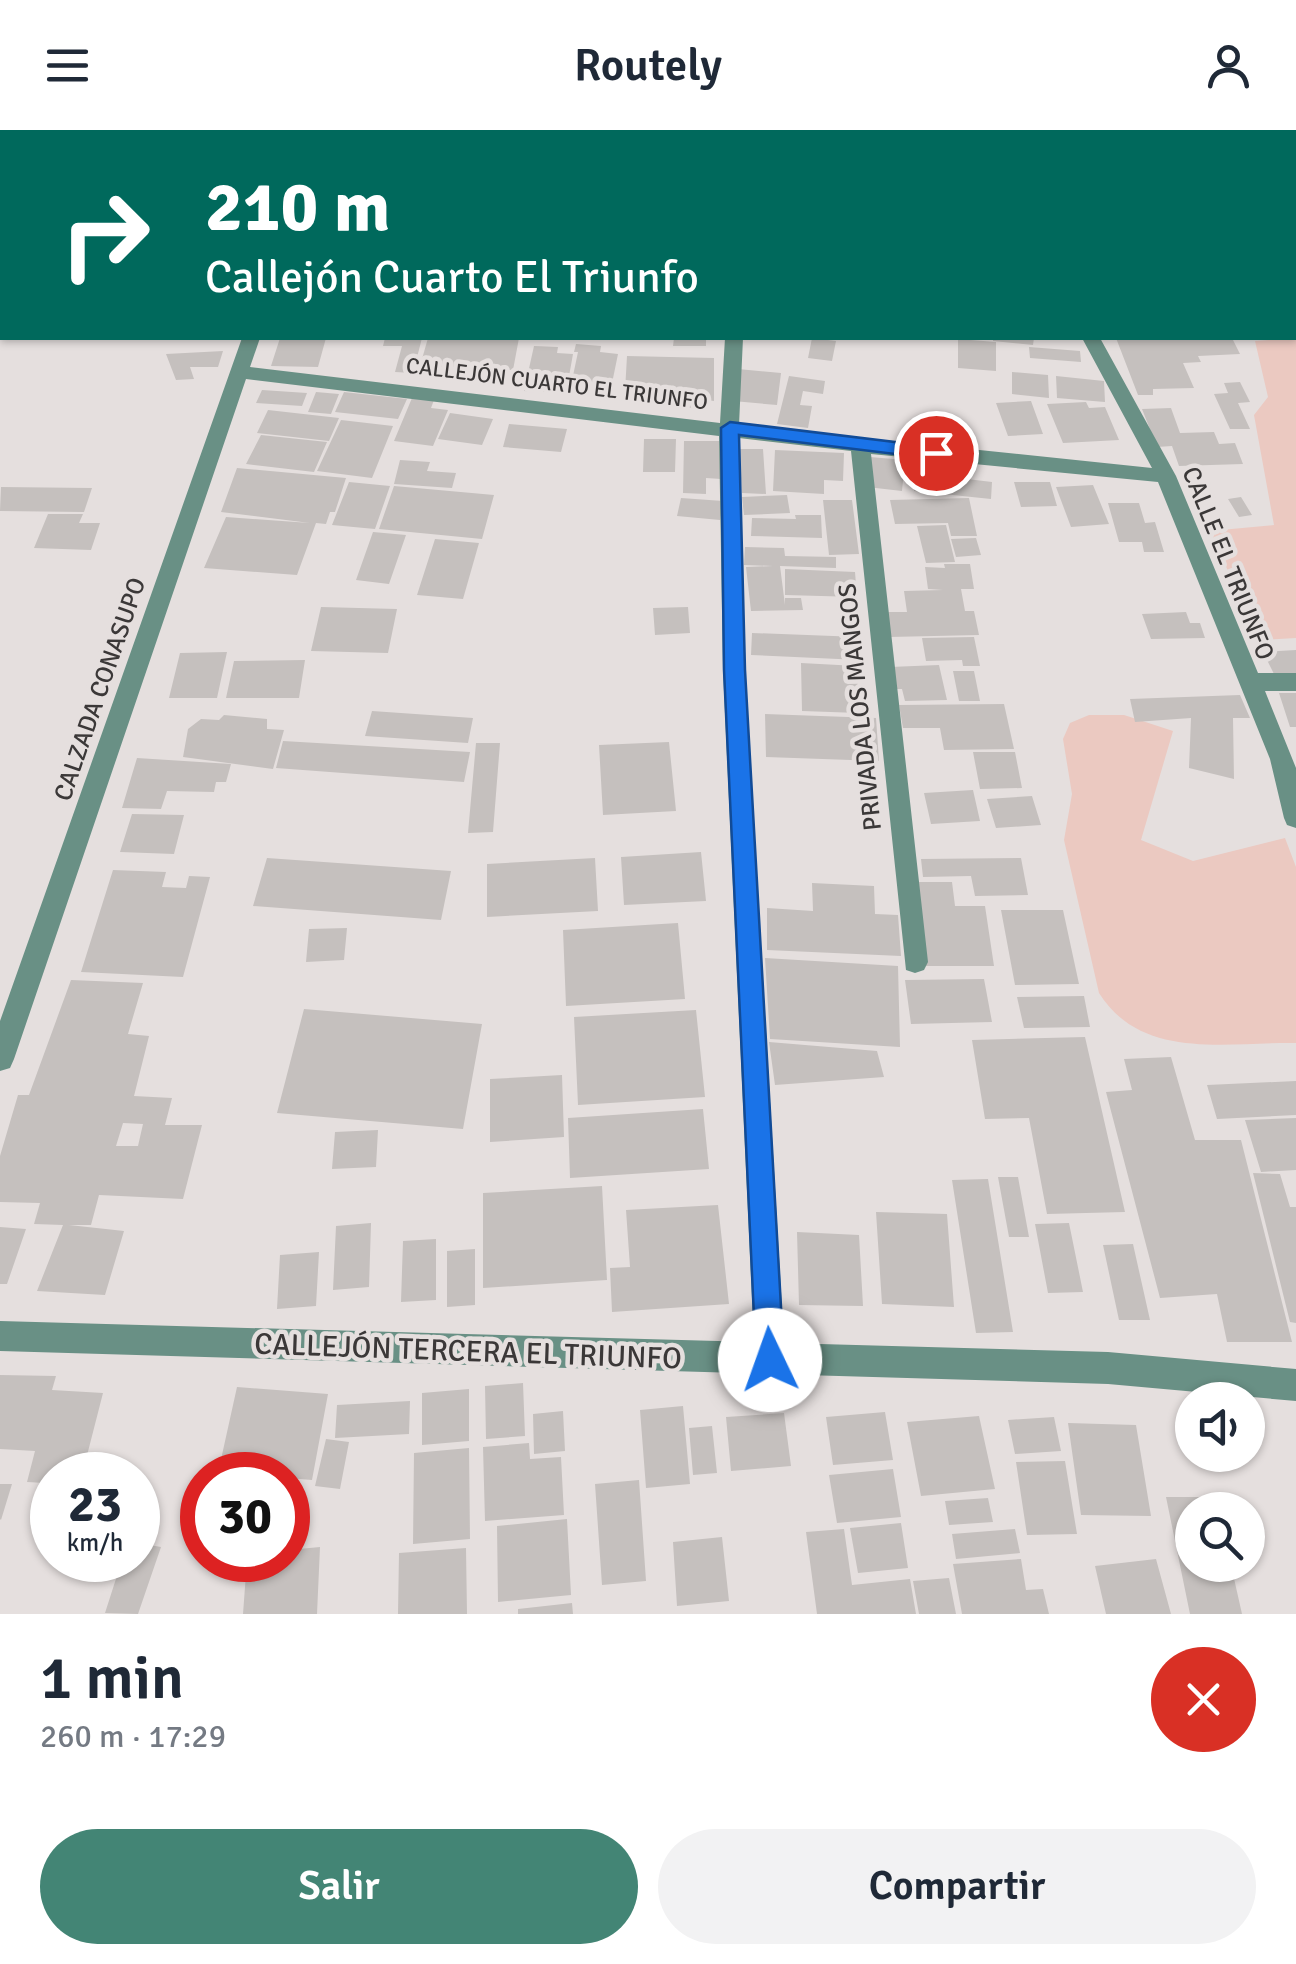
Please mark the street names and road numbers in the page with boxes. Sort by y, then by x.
street label: CALLEJÓN CUARTO EL TRIUNFO [405,352,709,415]
street label: CALLE EL TRIUNFO [1176,462,1281,664]
street label: CALZADA CONASUPO [47,573,152,805]
street label: PRIVADA LOS MANGOS [831,582,888,832]
street label: CALLEJÓN TERCERA EL TRIUNFO [254,1326,682,1377]

